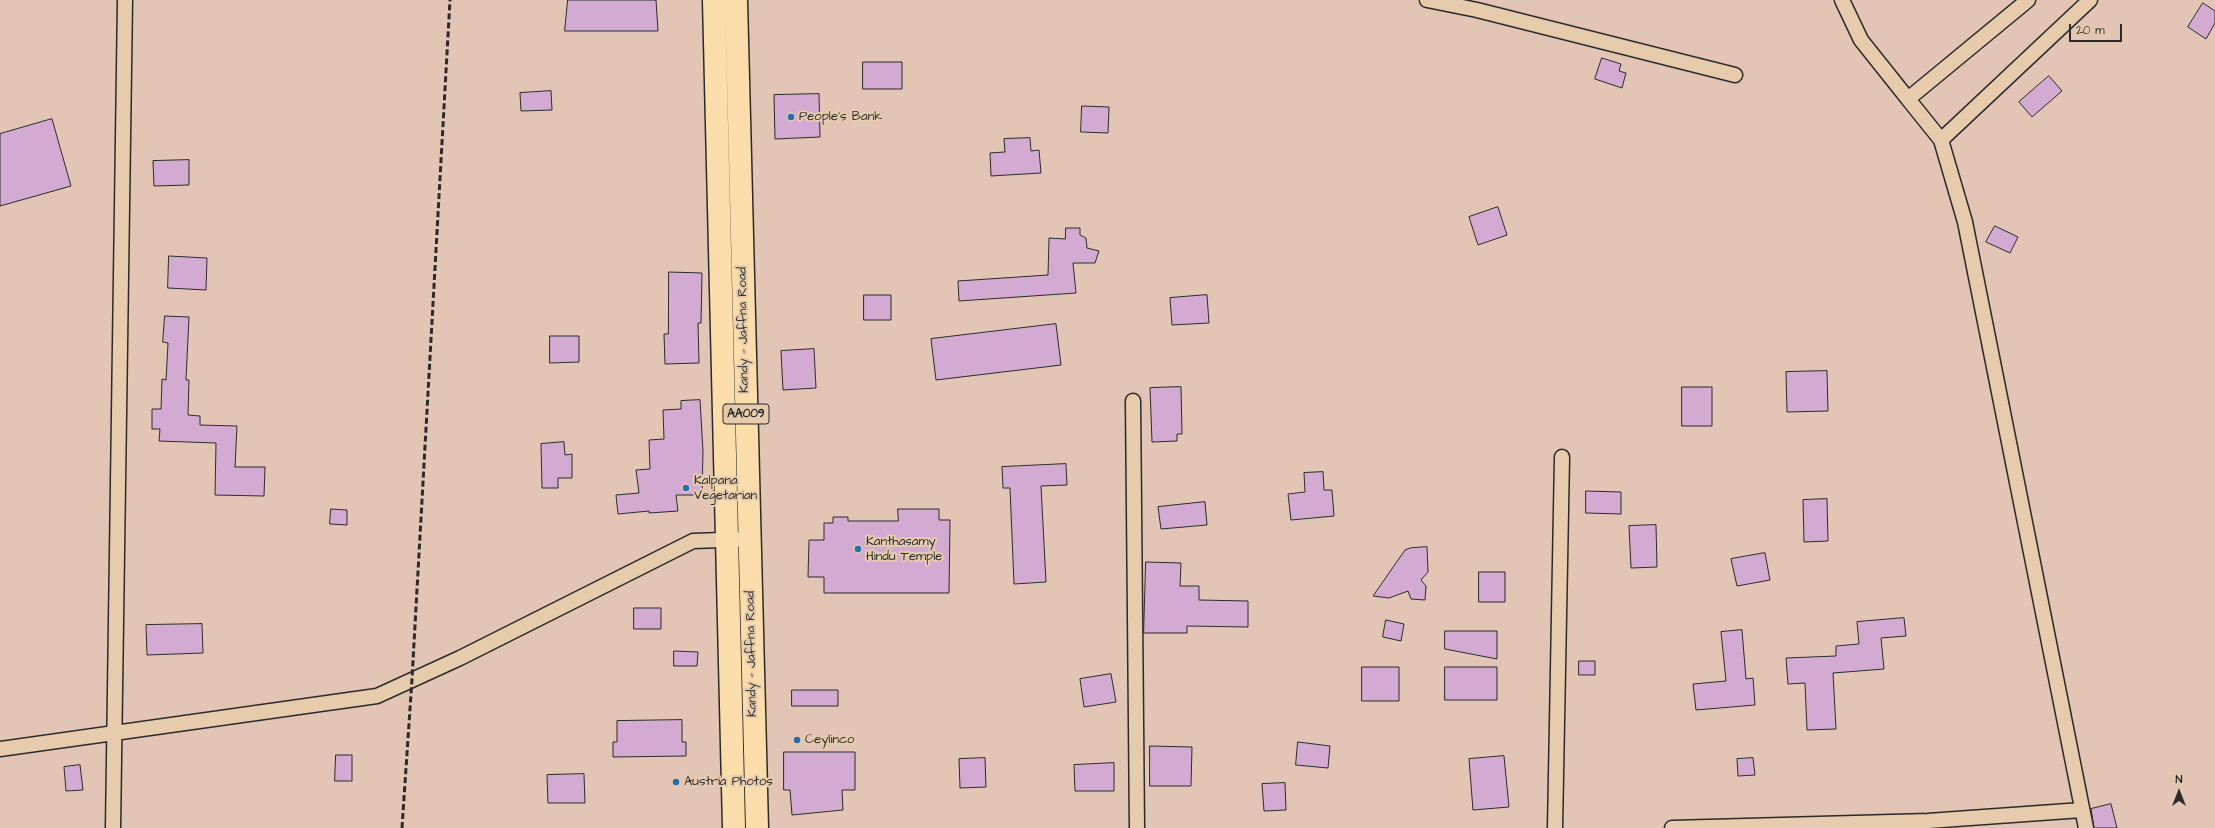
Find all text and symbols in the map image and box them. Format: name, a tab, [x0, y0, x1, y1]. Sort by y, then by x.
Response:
scale bar	[2071, 16, 2124, 42]
text: 20 m	[2076, 22, 2105, 39]
place label: People's Bank	[799, 109, 882, 125]
marker: People's Bank	[786, 112, 796, 122]
street label: Kandy - Jaffna Road	[735, 267, 753, 393]
road number: AA009	[723, 404, 769, 424]
place label: Kalpana Vegetarian	[694, 473, 757, 504]
marker: Kalpana Vegetarian	[681, 483, 691, 493]
place label: Kanthasamy Hindu Temple	[866, 534, 942, 565]
marker: Kanthasamy Hindu Temple	[853, 544, 863, 554]
street label: Kandy - Jaffna Road	[743, 591, 761, 717]
place label: Ceylinco	[805, 732, 854, 748]
marker: Ceylinco	[792, 735, 802, 745]
north arrow	[2159, 772, 2199, 812]
text: N	[2176, 772, 2182, 787]
place label: Austria Photos	[684, 774, 773, 790]
marker: Austria Photos	[671, 777, 681, 787]

